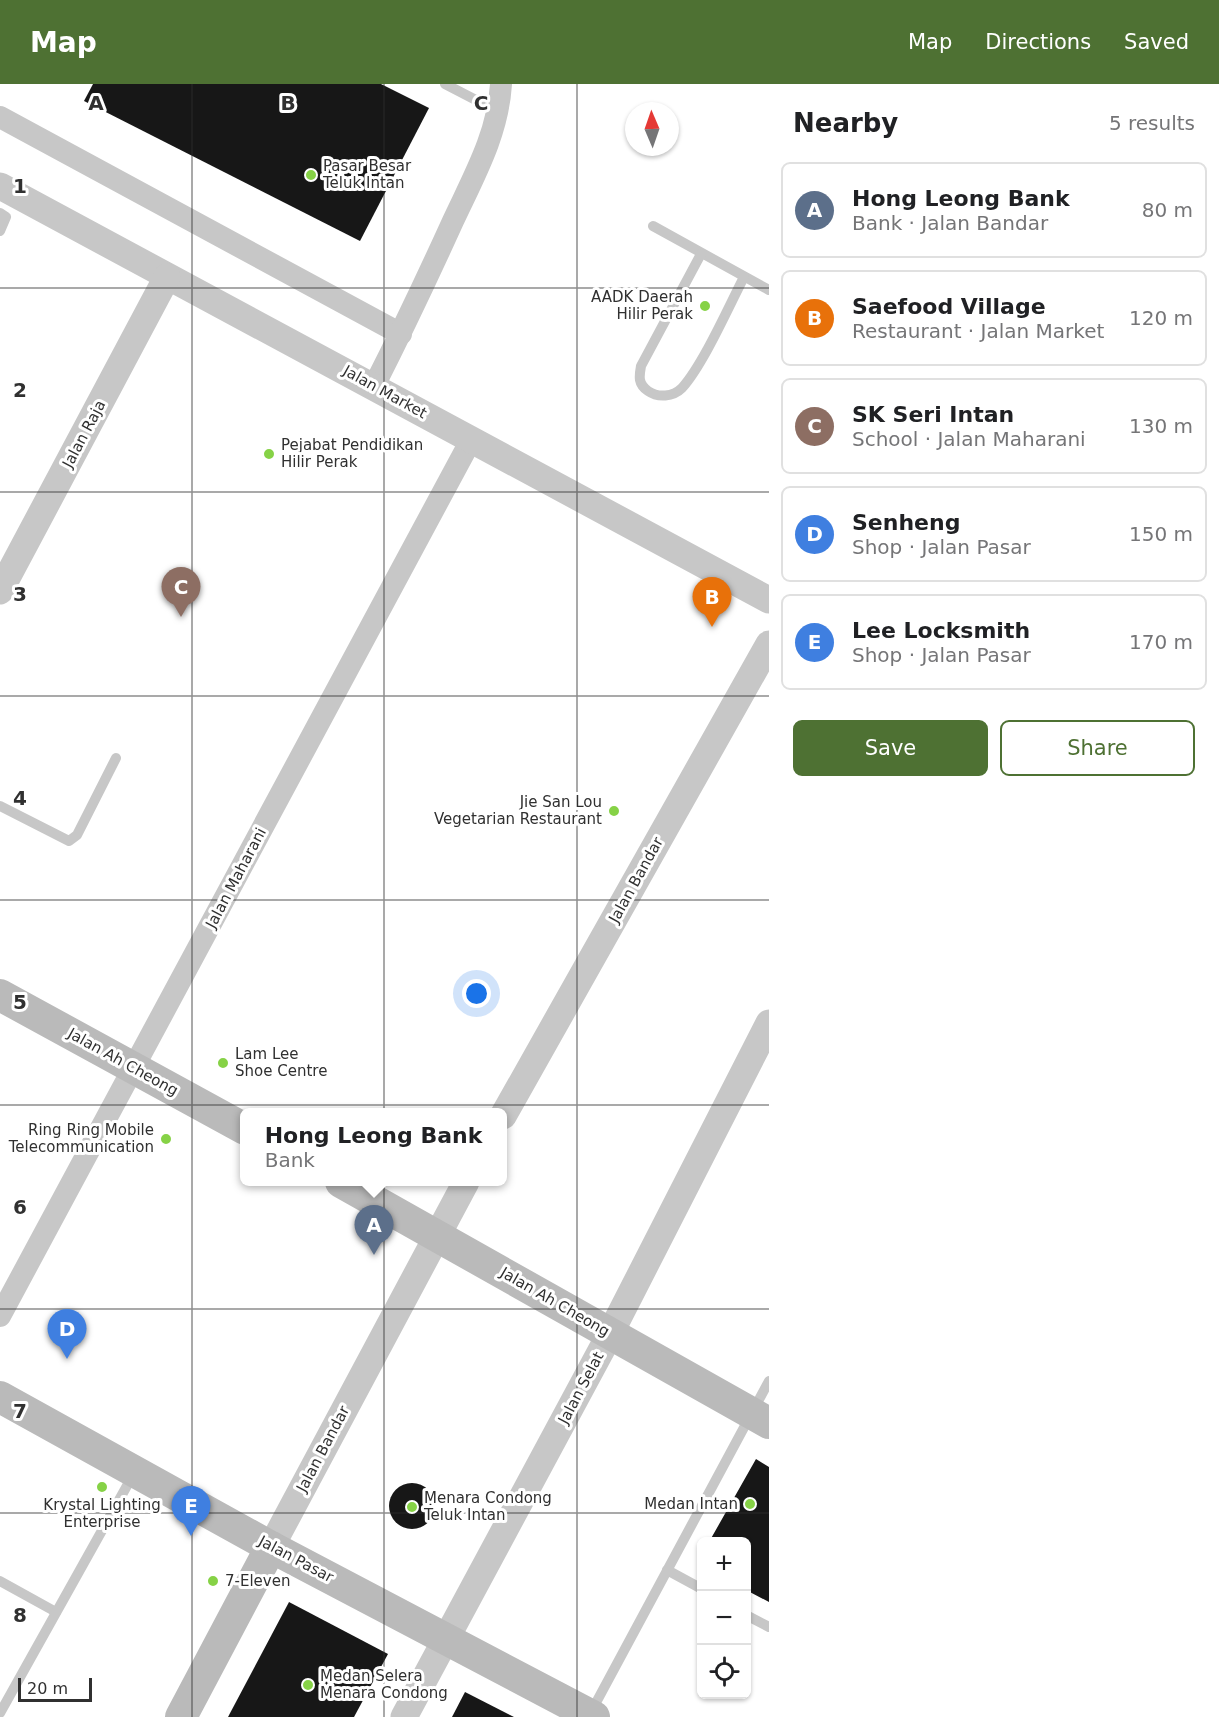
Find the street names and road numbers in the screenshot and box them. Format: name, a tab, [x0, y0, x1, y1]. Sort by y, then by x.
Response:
street label: Jalan Market	[339, 361, 430, 422]
street label: Jalan Raja	[58, 397, 109, 472]
street label: Jalan Maharani	[201, 825, 270, 932]
street label: Jalan Bandar	[605, 833, 667, 927]
street label: Jalan Ah Cheong	[64, 1024, 181, 1100]
street label: Jalan Ah Cheong	[496, 1263, 613, 1341]
street label: Jalan Selat	[554, 1349, 608, 1428]
street label: Jalan Bandar	[292, 1402, 354, 1496]
street label: Jalan Pasar	[255, 1531, 337, 1587]

